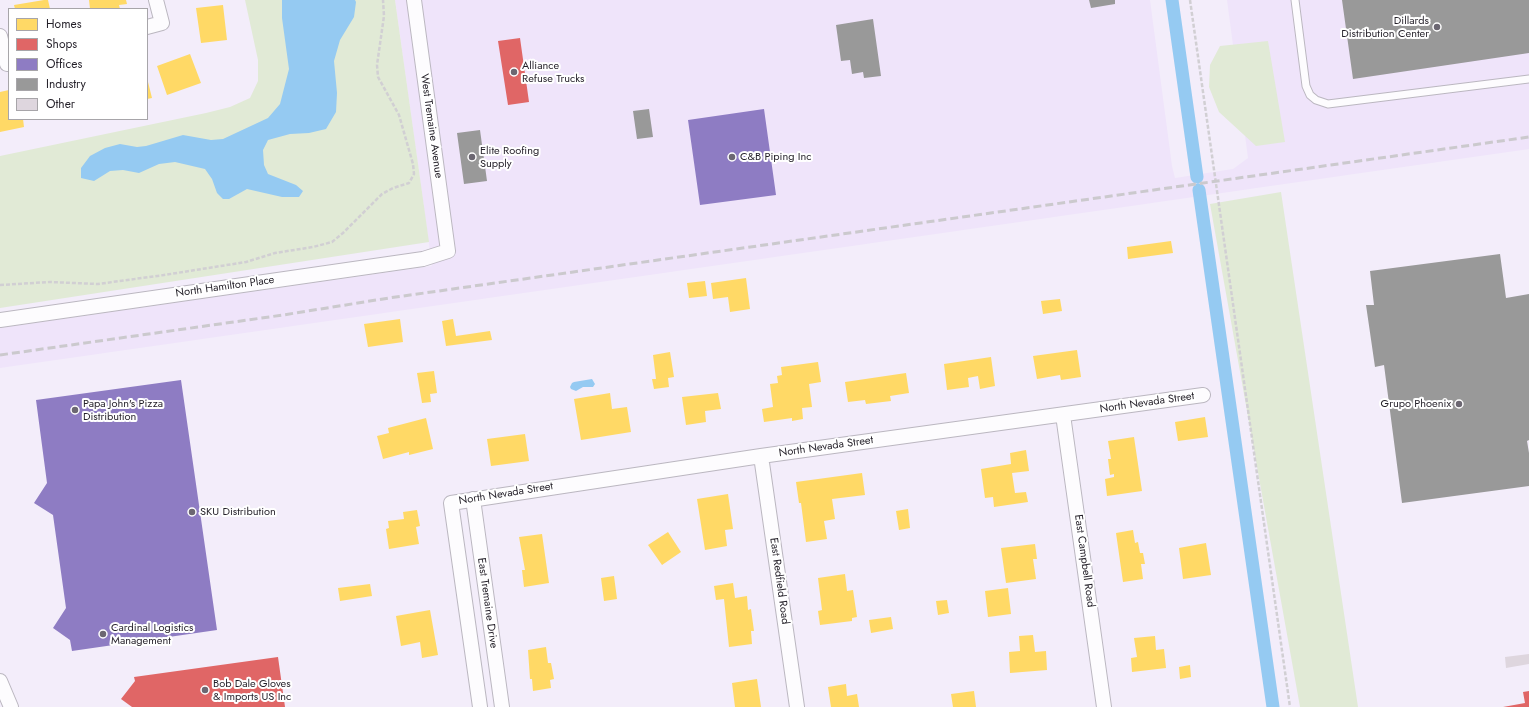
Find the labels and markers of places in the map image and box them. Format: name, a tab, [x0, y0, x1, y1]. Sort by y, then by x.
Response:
place label: Dillards Distribution Center	[1341, 14, 1429, 40]
marker: Dillards Distribution Center	[1432, 22, 1442, 32]
place label: Alliance Refuse Trucks	[522, 59, 584, 85]
marker: Alliance Refuse Trucks	[509, 67, 519, 77]
place label: Elite Roofing Supply	[480, 144, 539, 170]
place label: C&B Piping Inc	[740, 150, 811, 164]
marker: Elite Roofing Supply	[467, 152, 477, 162]
marker: C&B Piping Inc	[727, 152, 737, 162]
place label: Papa John's Pizza Distribution	[83, 397, 163, 423]
place label: Grupo Phoenix	[1381, 397, 1451, 411]
marker: Grupo Phoenix	[1454, 399, 1464, 409]
marker: Papa John's Pizza Distribution	[70, 405, 80, 415]
place label: SKU Distribution	[200, 505, 276, 519]
marker: SKU Distribution	[187, 507, 197, 517]
place label: Cardinal Logistics Management	[111, 621, 193, 647]
marker: Cardinal Logistics Management	[98, 629, 108, 639]
place label: Bob Dale Gloves & Imports US Inc	[213, 677, 291, 703]
marker: Bob Dale Gloves & Imports US Inc	[200, 685, 210, 695]

